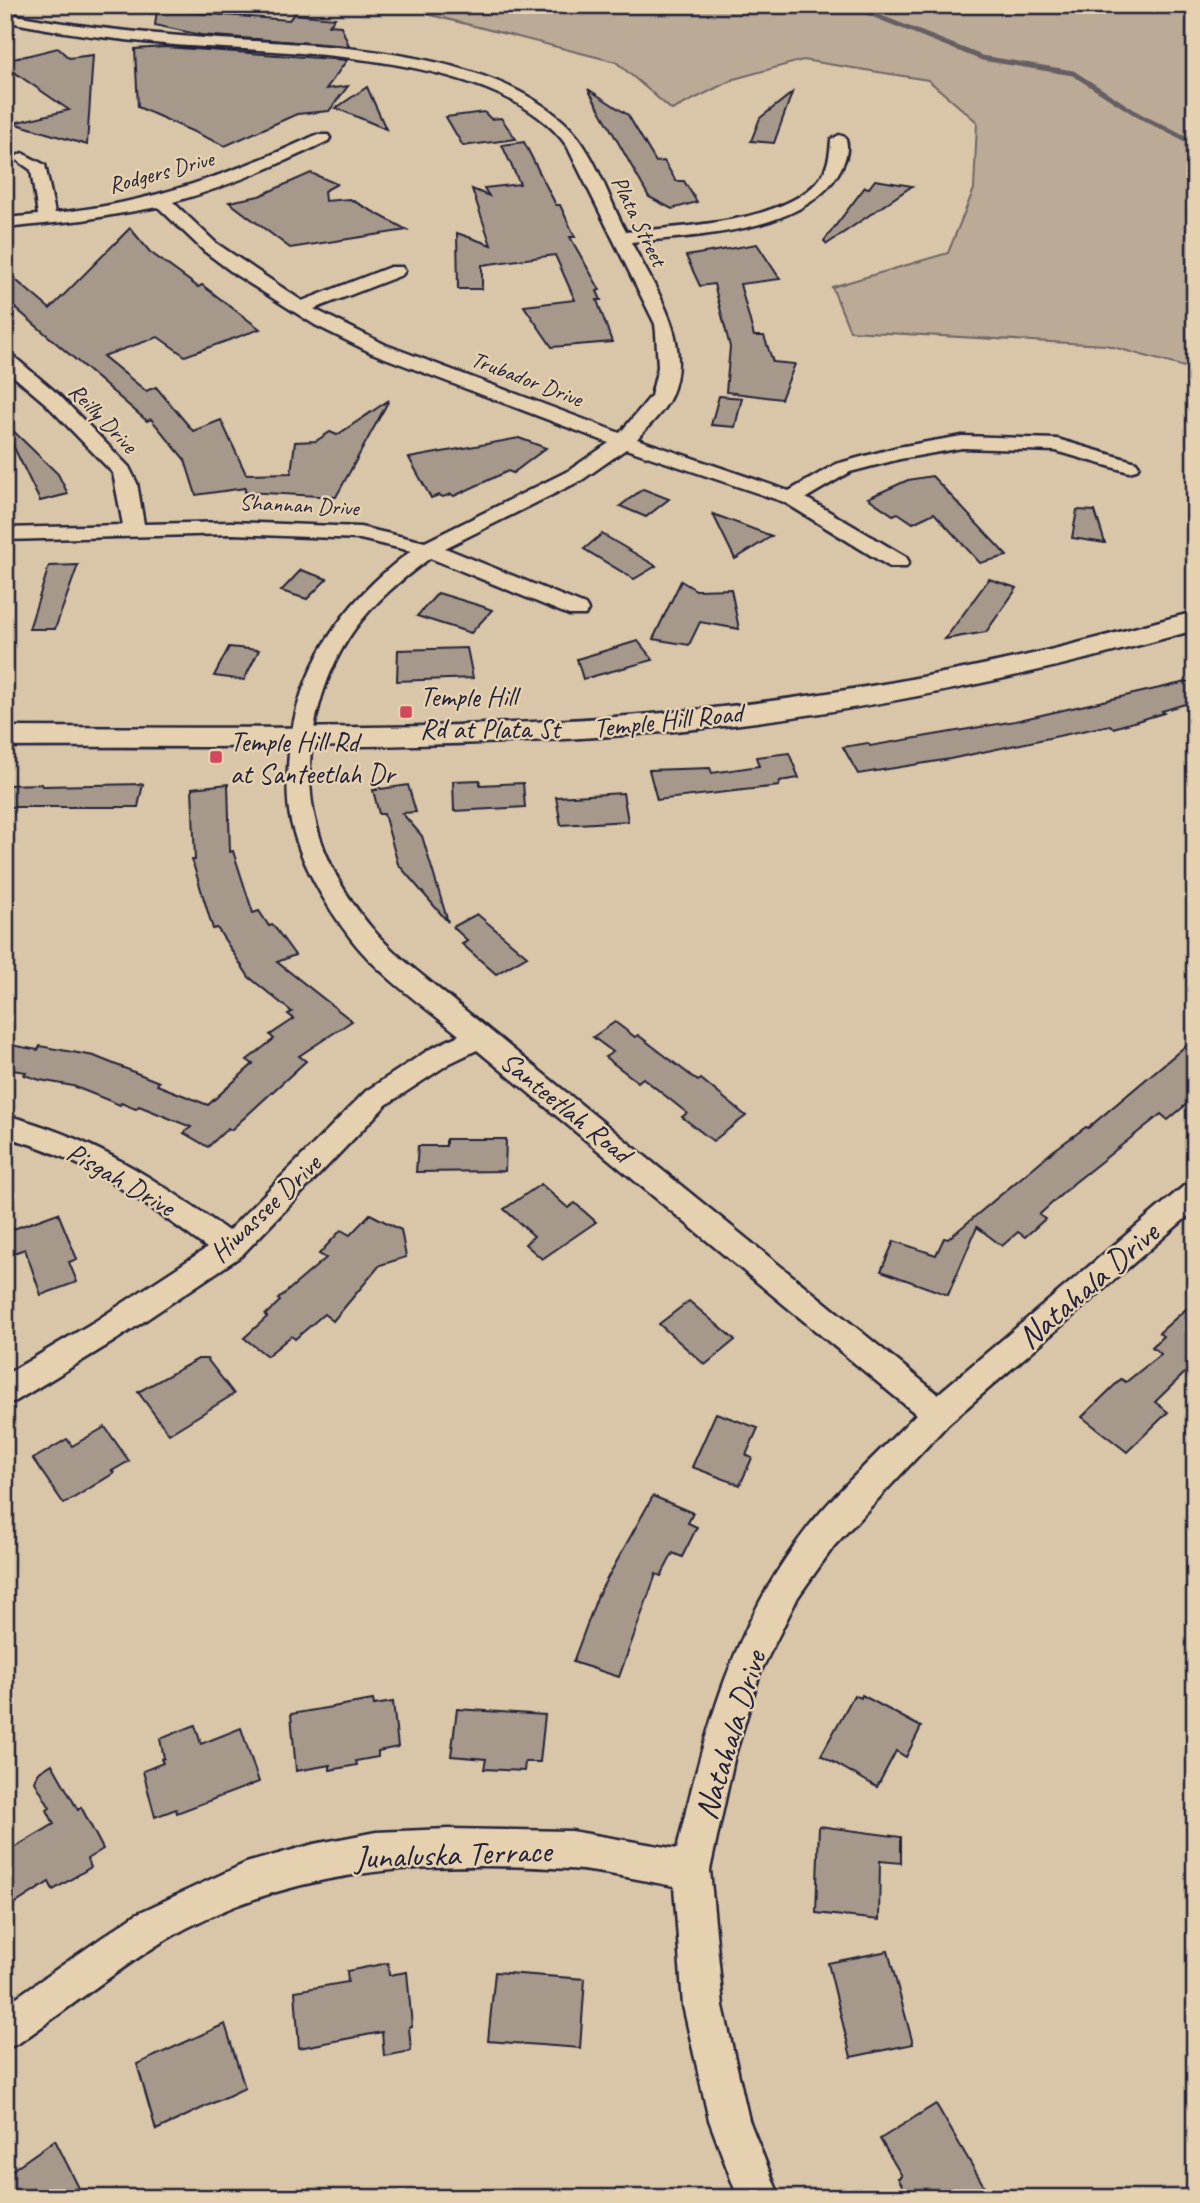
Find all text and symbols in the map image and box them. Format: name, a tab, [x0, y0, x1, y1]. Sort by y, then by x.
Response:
street label: Rodgers Drive	[105, 144, 218, 200]
street label: Plata Street	[605, 171, 674, 273]
street label: Trubador Drive	[467, 345, 588, 414]
street label: Reilly Drive	[63, 377, 144, 460]
street label: Shannan Drive	[239, 487, 361, 523]
place label: Temple Hill Rd at Plata St	[420, 679, 563, 746]
street label: Temple Hill Road	[592, 694, 748, 745]
marker: Temple Hill Rd at Plata St	[398, 704, 414, 720]
place label: Temple Hill Rd at Santeetlah Dr	[230, 724, 397, 791]
marker: Temple Hill Rd at Santeetlah Dr	[208, 749, 224, 765]
street label: Santeetlah Road	[493, 1044, 642, 1173]
street label: Pisgah Drive	[61, 1134, 183, 1225]
street label: Hiwassee Drive	[202, 1145, 329, 1270]
street label: Natahala Drive	[1009, 1211, 1169, 1358]
street label: Natahala Drive	[684, 1644, 776, 1824]
street label: Junaluska Terrace	[352, 1829, 554, 1878]

